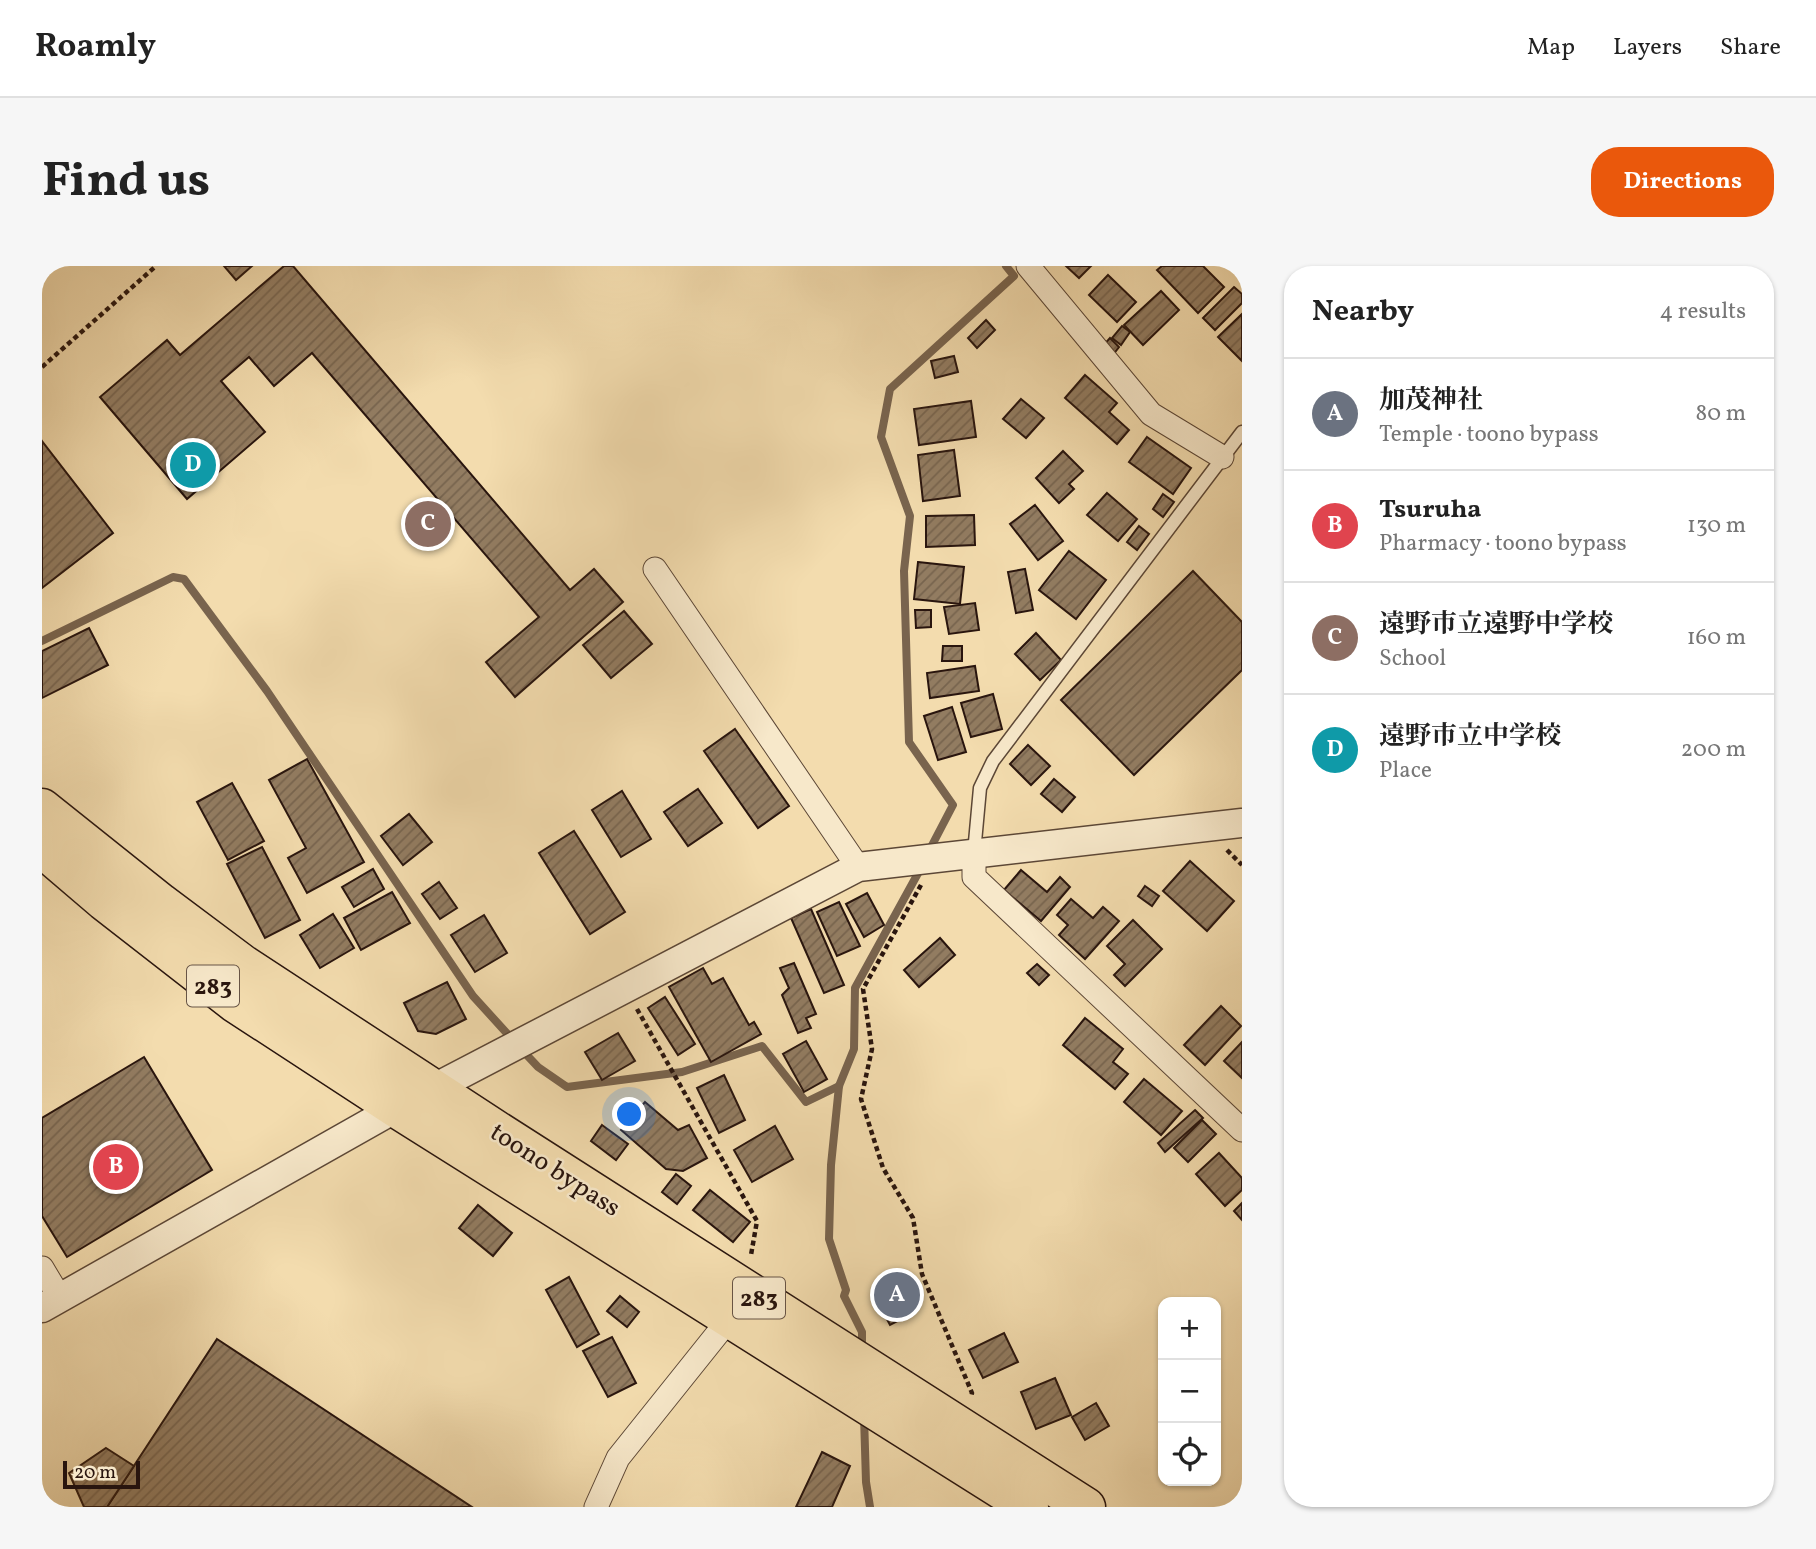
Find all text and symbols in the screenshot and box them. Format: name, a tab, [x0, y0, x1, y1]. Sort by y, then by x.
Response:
text: Roamly	[35, 25, 156, 71]
text: Map	[1527, 31, 1575, 65]
text: Layers	[1613, 31, 1682, 65]
text: Share	[1720, 31, 1781, 65]
button: Directions	[1591, 147, 1774, 217]
text: Find us	[42, 148, 210, 217]
text: Nearby	[1312, 291, 1414, 333]
text: 4 results	[1660, 296, 1746, 328]
text: 加茂神社	[1379, 383, 1483, 419]
text: A	[1327, 398, 1343, 430]
text: 80 m	[1696, 398, 1746, 430]
text: Temple · toono bypass	[1379, 419, 1599, 451]
pin: D	[170, 439, 216, 491]
text: Tsuruha	[1379, 492, 1482, 528]
pin: C	[405, 498, 451, 550]
text: B	[1327, 510, 1343, 542]
text: 130 m	[1687, 510, 1746, 542]
text: Pharmacy · toono bypass	[1379, 528, 1627, 560]
text: 遠野市立遠野中学校	[1379, 607, 1613, 643]
text: C	[1328, 622, 1342, 654]
text: 160 m	[1687, 622, 1746, 654]
text: School	[1379, 643, 1446, 675]
text: 遠野市立中学校	[1379, 719, 1561, 755]
text: D	[1327, 734, 1343, 766]
text: 200 m	[1681, 734, 1746, 766]
text: Place	[1379, 755, 1432, 787]
road number: 283	[187, 966, 239, 1006]
your location	[612, 1097, 646, 1131]
street label: toono bypass	[483, 1115, 627, 1226]
pin: B	[93, 1141, 139, 1193]
pin: A	[874, 1269, 920, 1321]
road number: 283	[733, 1278, 785, 1318]
map controls	[1158, 1297, 1221, 1486]
button: +	[1158, 1297, 1221, 1360]
button: −	[1158, 1360, 1221, 1423]
button: locate	[1158, 1423, 1221, 1486]
scale bar	[63, 1458, 140, 1490]
text: 20 m	[74, 1460, 116, 1486]

